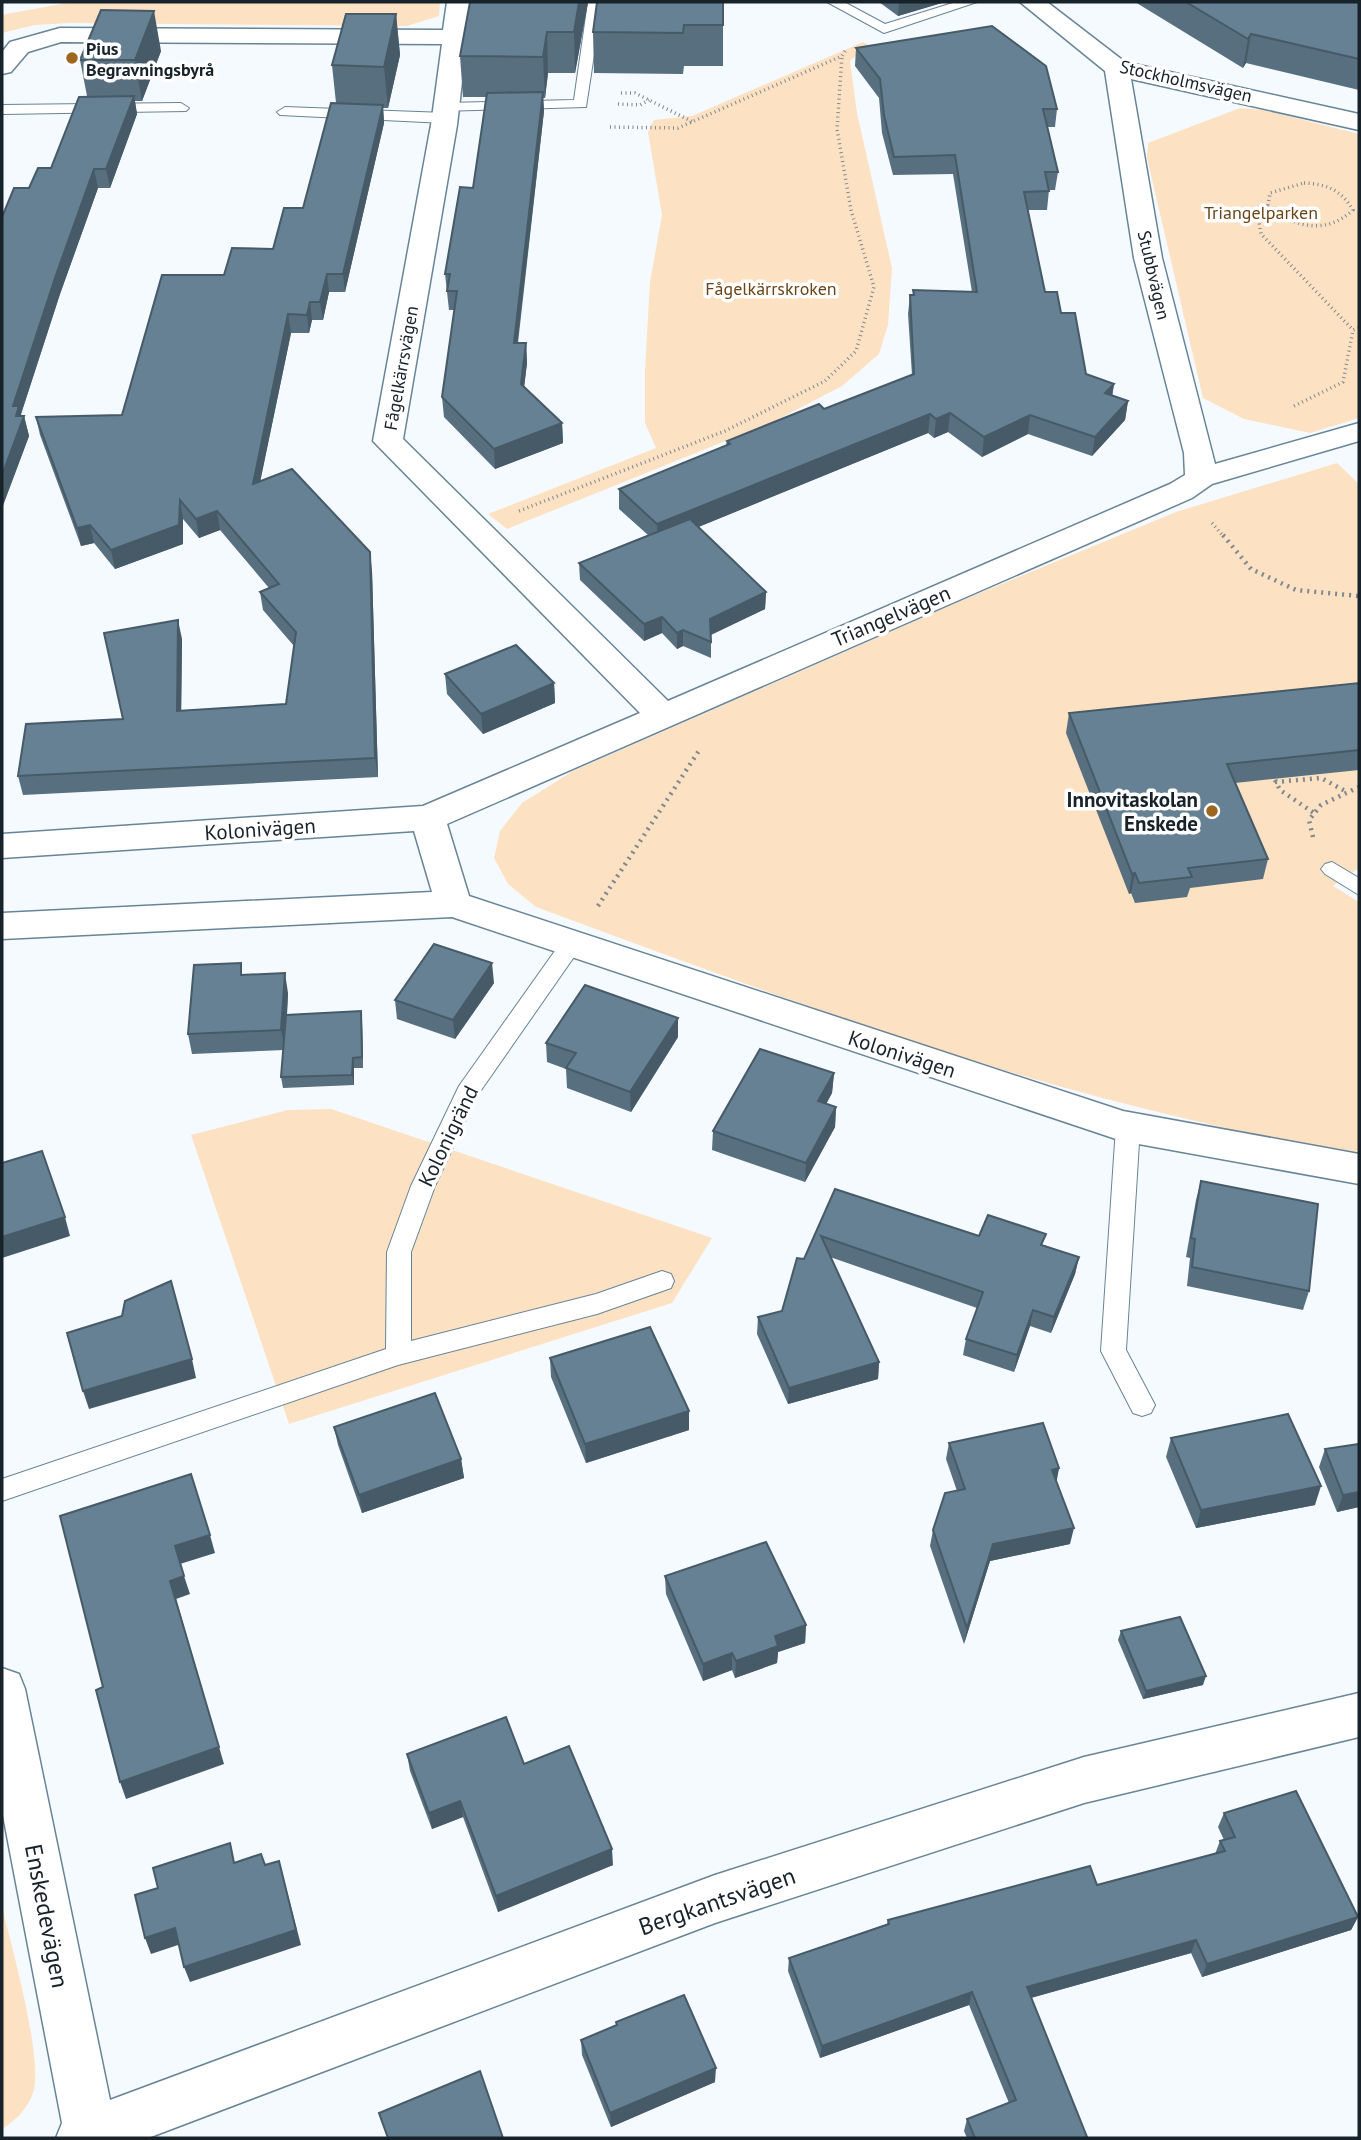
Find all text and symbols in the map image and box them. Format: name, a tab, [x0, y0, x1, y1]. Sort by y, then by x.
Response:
place label: Pius Begravningsbyrå	[86, 37, 214, 81]
marker: Pius Begravningsbyrå	[64, 50, 80, 66]
street label: Stockholmsvägen	[1118, 55, 1254, 107]
park label: Triangelparken	[1204, 201, 1318, 224]
street label: Stubbvägen	[1133, 228, 1175, 322]
park label: Fågelkärrskroken	[705, 277, 837, 300]
street label: Fågelkärrsvägen	[379, 304, 423, 432]
street label: Triangelvägen	[828, 579, 954, 653]
place label: Innovitaskolan Enskede	[1066, 786, 1198, 837]
marker: Innovitaskolan Enskede	[1204, 803, 1220, 819]
street label: Kolonivägen	[203, 812, 317, 846]
street label: Kolonivägen	[845, 1024, 959, 1084]
street label: Kolonigränd	[412, 1081, 484, 1191]
street label: Enskedevägen	[18, 1841, 76, 1991]
street label: Bergkantsvägen	[635, 1860, 799, 1942]

